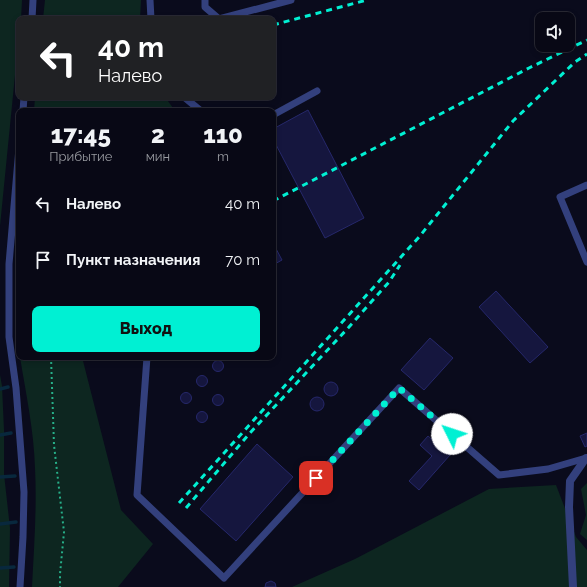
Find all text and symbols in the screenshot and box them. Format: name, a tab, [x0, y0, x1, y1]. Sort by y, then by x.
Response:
map controls	[535, 12, 575, 52]
button: sound	[535, 12, 575, 52]
text: 40 m	[98, 31, 164, 64]
icon: left	[32, 32, 84, 84]
text: Налево	[98, 65, 162, 86]
text: 17:45	[51, 120, 111, 149]
text: 2	[151, 120, 165, 149]
text: 110	[203, 120, 243, 149]
text: Прибытие	[49, 149, 112, 164]
text: мин	[146, 149, 170, 164]
text: m	[217, 149, 229, 164]
icon: left	[32, 193, 54, 215]
text: Налево	[66, 195, 121, 213]
text: 40 m	[225, 195, 260, 213]
icon: arrive	[32, 249, 54, 271]
text: Пункт назначения	[66, 251, 200, 269]
text: 70 m	[225, 251, 260, 269]
button: Выход	[32, 306, 260, 352]
position arrow	[431, 413, 473, 455]
pin	[299, 461, 333, 495]
icon: arrive	[305, 467, 327, 489]

